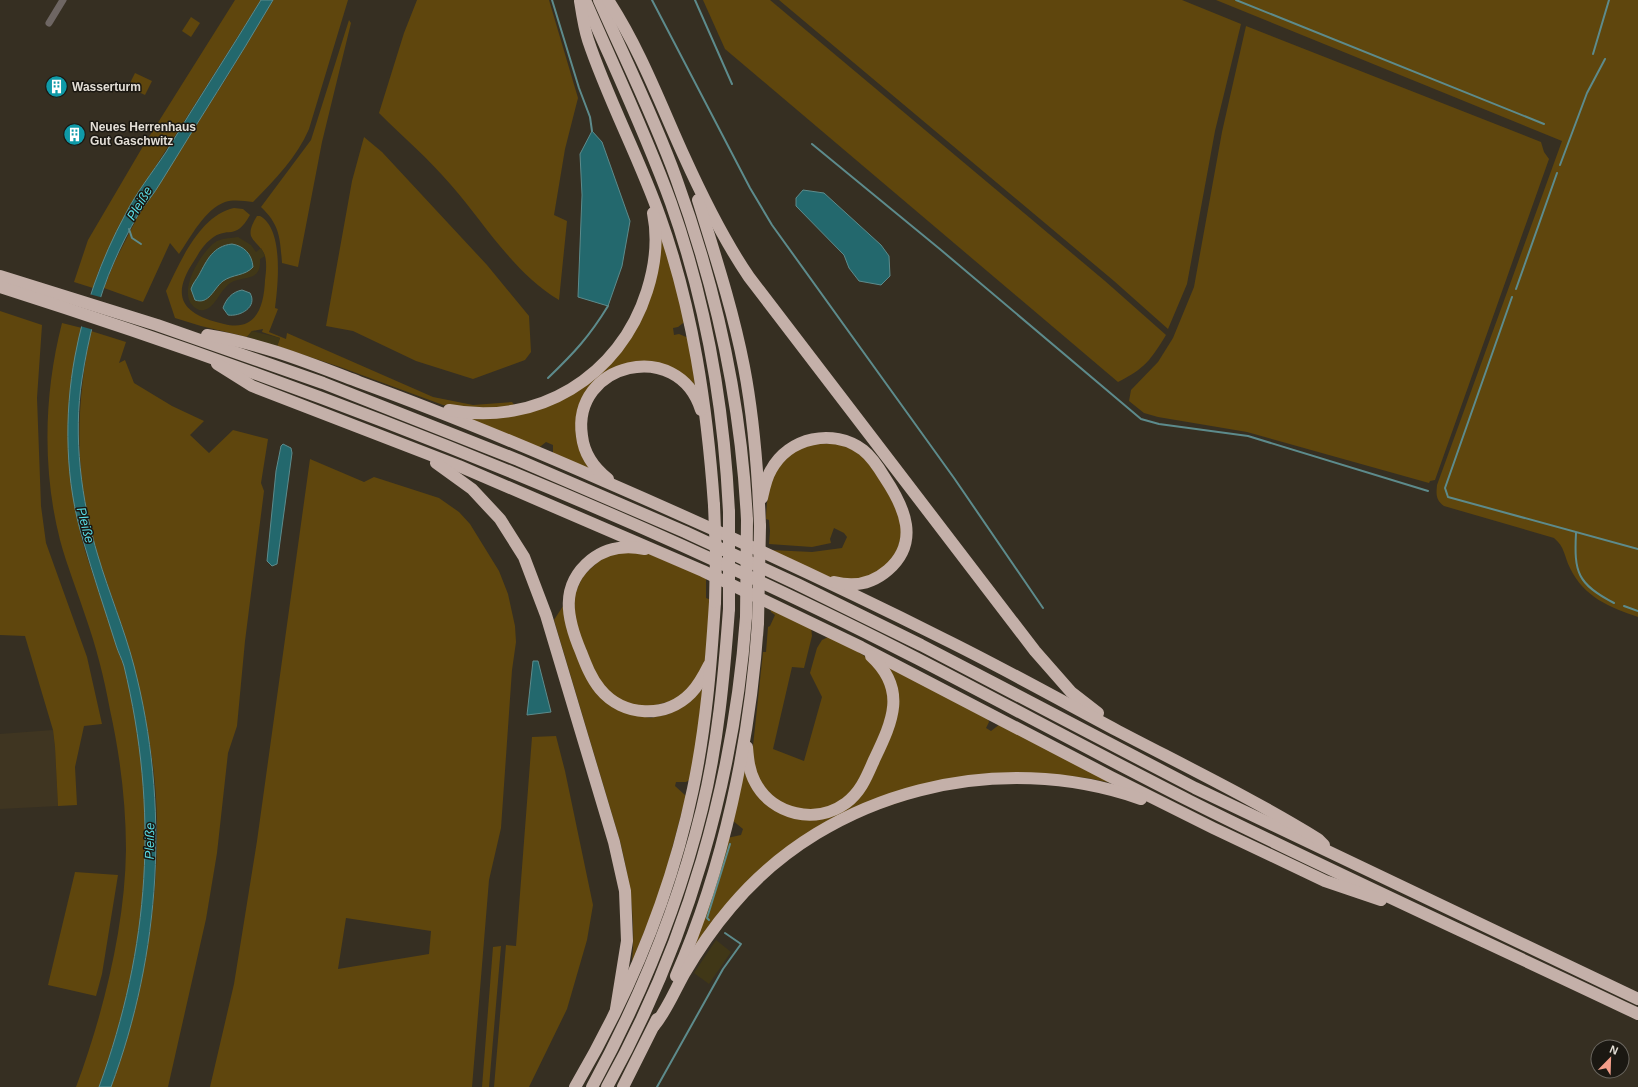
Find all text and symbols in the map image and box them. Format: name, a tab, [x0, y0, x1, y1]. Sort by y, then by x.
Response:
building icon: Wasserturm	[44, 74, 70, 100]
place label: Wasserturm	[72, 80, 141, 94]
place label: Neues Herrenhaus Gut Gaschwitz	[90, 120, 196, 148]
building icon: Neues Herrenhaus Gut Gaschwitz	[61, 121, 87, 147]
water label: Pleiße	[124, 184, 155, 223]
water label: Pleiße	[74, 505, 98, 545]
water label: Pleiße	[142, 822, 157, 860]
north arrow	[1590, 1039, 1630, 1079]
text: N	[1608, 1043, 1620, 1057]

